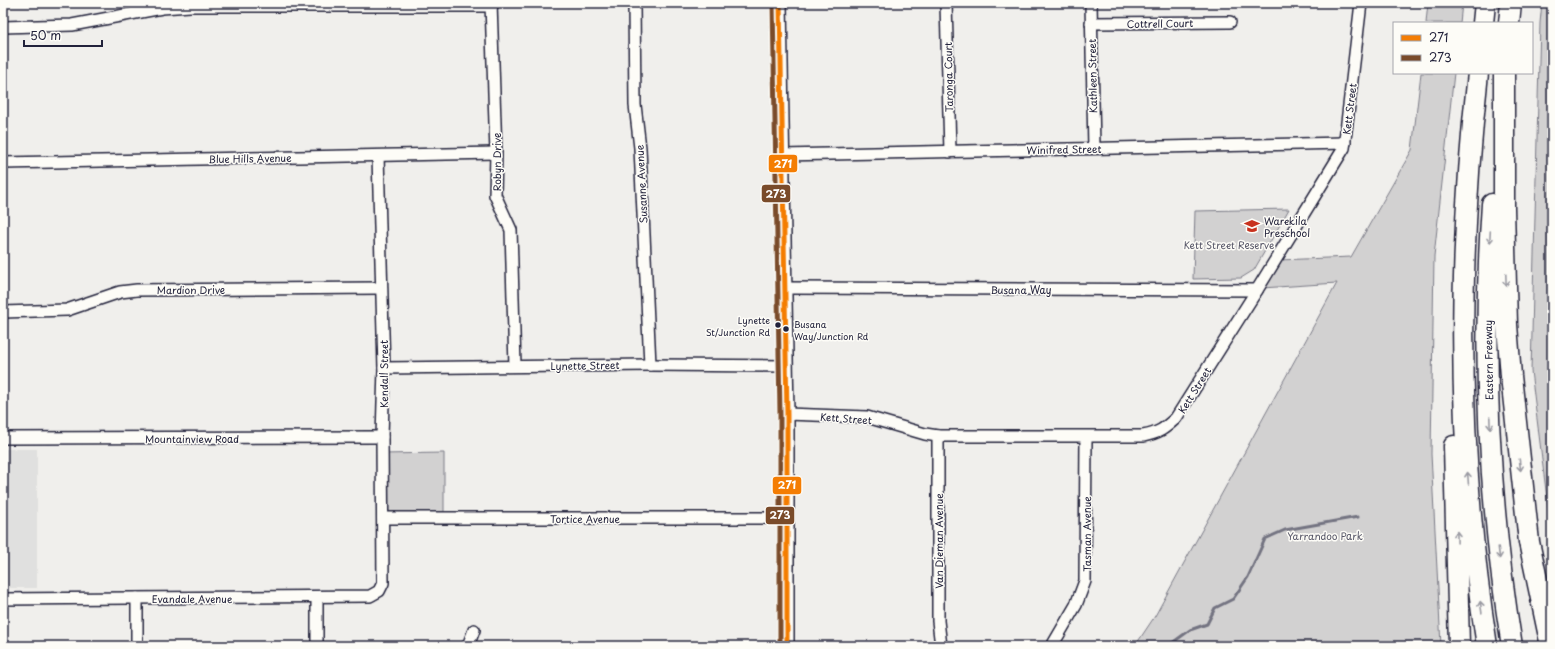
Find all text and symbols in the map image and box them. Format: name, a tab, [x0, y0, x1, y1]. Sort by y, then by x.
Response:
street label: Cottrell Court	[1127, 15, 1193, 31]
scale bar	[24, 22, 102, 48]
legend	[1393, 22, 1533, 74]
text: 50 m	[30, 26, 61, 44]
text: 271	[1429, 28, 1448, 46]
street label: Kathleen Street	[1084, 39, 1100, 113]
street label: Taronga Court	[940, 42, 956, 112]
text: 273	[1429, 48, 1452, 66]
street label: Kett Street	[1338, 82, 1360, 136]
street label: Robyn Drive	[489, 133, 504, 191]
street label: Winifred Street	[1026, 141, 1102, 157]
street label: Susanne Avenue	[631, 144, 651, 224]
street label: Blue Hills Avenue	[208, 150, 292, 166]
line badge: 271	[768, 154, 798, 173]
text: 271	[774, 155, 792, 172]
line badge: 273	[761, 184, 791, 203]
text: 273	[766, 185, 787, 202]
place label: Warekila Preschool	[1264, 213, 1310, 240]
school or university icon: Warekila Preschool	[1243, 217, 1261, 235]
one-way arrow	[1487, 230, 1494, 243]
park label: Kett Street Reserve	[1184, 237, 1275, 252]
one-way arrow	[1502, 273, 1509, 286]
street label: Mardion Drive	[157, 282, 225, 297]
street label: Busana Way	[991, 282, 1052, 297]
place label: Lynette St/Junction Rd	[706, 313, 770, 339]
place label: Busana Way/Junction Rd	[794, 317, 869, 343]
marker: Lynette St/Junction Rd	[773, 320, 783, 330]
street label: Eastern Freeway	[1480, 320, 1497, 400]
marker: Busana Way/Junction Rd	[781, 324, 791, 334]
street label: Kendall Street	[376, 340, 391, 408]
street label: Lynette Street	[550, 357, 620, 374]
street label: Kett Street	[1174, 364, 1214, 416]
street label: Kett Street	[820, 409, 872, 427]
one-way arrow	[1486, 416, 1493, 429]
street label: Mountainview Road	[145, 431, 239, 446]
one-way arrow	[1517, 458, 1524, 471]
one-way arrow	[1465, 472, 1472, 485]
line badge: 271	[772, 476, 802, 495]
text: 271	[778, 476, 796, 493]
street label: Van Dieman Avenue	[931, 493, 946, 589]
street label: Tasman Avenue	[1079, 496, 1094, 572]
line badge: 273	[765, 506, 795, 525]
text: 273	[770, 506, 791, 523]
street label: Tortice Avenue	[550, 511, 621, 526]
park label: Yarrandoo Park	[1287, 528, 1363, 543]
one-way arrow	[1453, 531, 1460, 544]
one-way arrow	[1496, 546, 1503, 559]
street label: Evandale Avenue	[152, 591, 233, 606]
one-way arrow	[1477, 601, 1485, 614]

